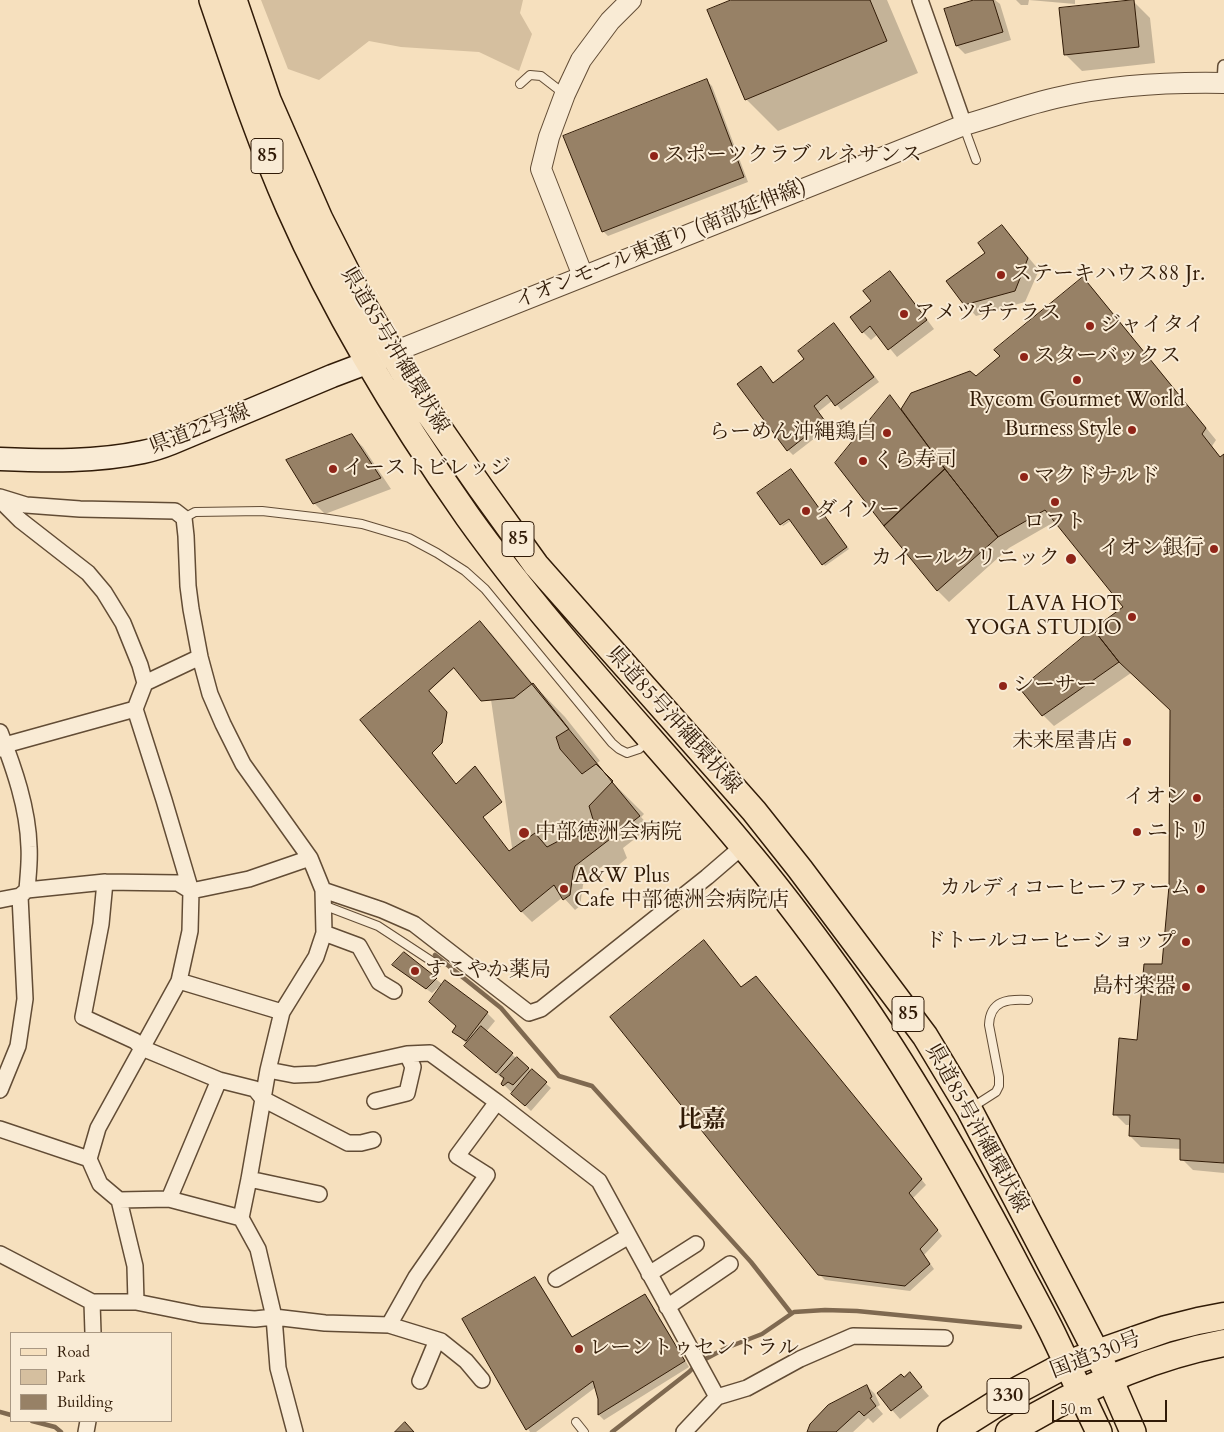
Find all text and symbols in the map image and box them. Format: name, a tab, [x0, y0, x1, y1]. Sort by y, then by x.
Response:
road number: 85	[251, 138, 283, 174]
place label: スポーツクラブ ルネサンス	[664, 143, 922, 169]
marker: スポーツクラブ ルネサンス	[648, 150, 660, 162]
street label: イオンモール東通り (南部延伸線)	[512, 175, 810, 315]
place label: ステーキハウス88 Jr.	[1011, 262, 1205, 288]
street label: 県道85号沖縄環状線	[334, 263, 454, 439]
marker: ステーキハウス88 Jr.	[995, 269, 1007, 281]
place label: アメツチテラス	[914, 301, 1061, 327]
marker: アメツチテラス	[898, 308, 910, 320]
place label: ジャイタイ	[1100, 313, 1205, 339]
marker: ジャイタイ	[1084, 320, 1096, 332]
place label: スターバックス	[1034, 344, 1181, 370]
marker: スターバックス	[1018, 351, 1030, 363]
marker: Rycom Gourmet World	[1071, 374, 1083, 386]
place label: Rycom Gourmet World	[969, 388, 1185, 414]
street label: 県道22号線	[146, 399, 254, 461]
place label: Burness Style	[1004, 417, 1122, 443]
place label: らーめん沖縄鶏白	[709, 420, 877, 446]
marker: Burness Style	[1126, 424, 1138, 436]
marker: らーめん沖縄鶏白	[881, 427, 893, 439]
place label: くら寿司	[873, 448, 957, 474]
marker: くら寿司	[857, 455, 869, 467]
place label: イーストビレッジ	[343, 456, 511, 482]
marker: イーストビレッジ	[327, 463, 339, 475]
place label: マクドナルド	[1034, 464, 1160, 490]
marker: マクドナルド	[1018, 471, 1030, 483]
marker: ロフト	[1049, 496, 1061, 508]
place label: ダイソー	[816, 498, 900, 524]
marker: ダイソー	[800, 505, 812, 517]
place label: ロフト	[1024, 510, 1086, 536]
road number: 85	[502, 522, 534, 556]
place label: イオン銀行	[1099, 536, 1204, 562]
marker: イオン銀行	[1208, 543, 1220, 555]
place label: カイールクリニック	[871, 546, 1060, 572]
marker: カイールクリニック	[1064, 552, 1078, 566]
place label: LAVA HOT YOGA STUDIO	[966, 592, 1122, 642]
marker: LAVA HOT YOGA STUDIO	[1126, 611, 1138, 623]
street label: 県道85号沖縄環状線	[600, 642, 746, 800]
place label: シーサー	[1013, 673, 1097, 699]
marker: シーサー	[997, 680, 1009, 692]
place label: 未来屋書店	[1012, 729, 1117, 755]
marker: 未来屋書店	[1121, 736, 1133, 748]
place label: イオン	[1124, 785, 1187, 811]
marker: イオン	[1191, 792, 1203, 804]
place label: ニトリ	[1147, 819, 1210, 845]
place label: 中部徳洲会病院	[535, 820, 682, 846]
marker: 中部徳洲会病院	[517, 826, 531, 840]
marker: ニトリ	[1131, 826, 1143, 838]
place label: A&W Plus Cafe 中部徳洲会病院店	[574, 864, 789, 914]
place label: カルディコーヒーファーム	[940, 876, 1191, 902]
marker: A&W Plus Cafe 中部徳洲会病院店	[558, 883, 570, 895]
marker: カルディコーヒーファーム	[1195, 883, 1207, 895]
place label: ドトールコーヒーショップ	[925, 929, 1176, 955]
marker: ドトールコーヒーショップ	[1180, 936, 1192, 948]
place label: すこやか薬局	[425, 958, 551, 984]
marker: すこやか薬局	[409, 965, 421, 977]
place label: 島村楽器	[1092, 974, 1176, 1000]
marker: 島村楽器	[1180, 981, 1192, 993]
road number: 85	[892, 996, 924, 1032]
street label: 県道85号沖縄環状線	[919, 1040, 1033, 1218]
district label: 比嘉	[678, 1107, 726, 1135]
street label: 国道330号	[1047, 1327, 1145, 1385]
legend	[10, 1332, 172, 1422]
place label: レーントゥセントラル	[589, 1336, 799, 1362]
text: Road	[57, 1342, 90, 1362]
marker: レーントゥセントラル	[573, 1343, 585, 1355]
text: Park	[57, 1367, 86, 1387]
road number: 330	[987, 1378, 1029, 1414]
scale bar	[1054, 1390, 1169, 1422]
text: Building	[57, 1392, 113, 1412]
text: 50 m	[1060, 1399, 1092, 1419]

